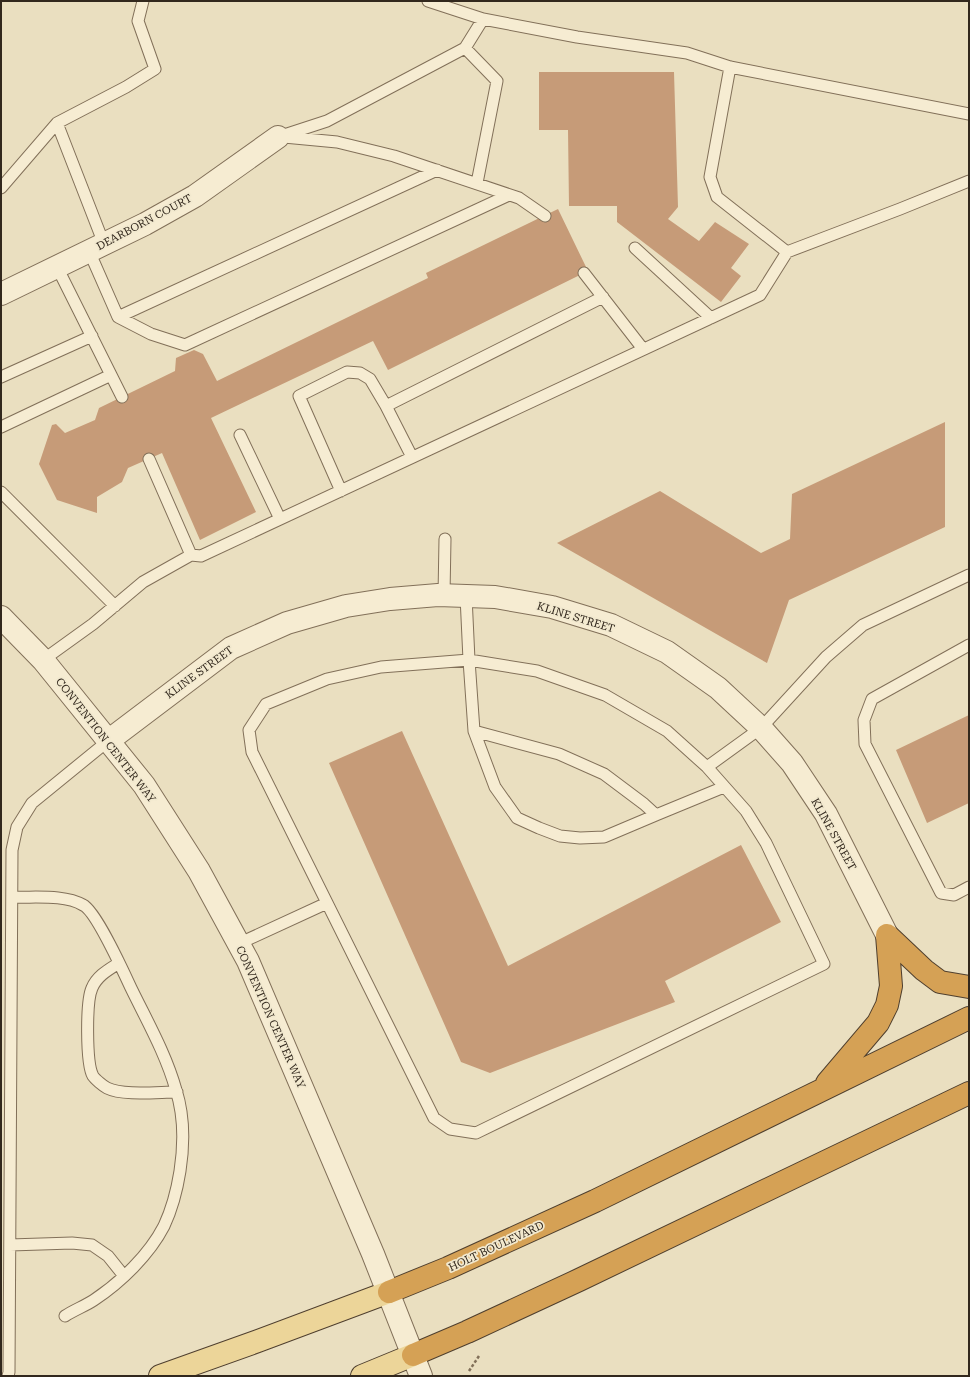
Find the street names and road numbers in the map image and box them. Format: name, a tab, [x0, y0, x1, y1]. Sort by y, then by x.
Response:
street label: DEARBORN COURT	[94, 192, 194, 253]
street label: KLINE STREET	[535, 599, 616, 635]
street label: KLINE STREET	[163, 643, 236, 701]
street label: CONVENTION CENTER WAY	[53, 675, 159, 806]
street label: KLINE STREET	[808, 796, 859, 873]
street label: CONVENTION CENTER WAY	[233, 944, 308, 1091]
street label: HOLT BOULEVARD	[446, 1219, 546, 1274]

